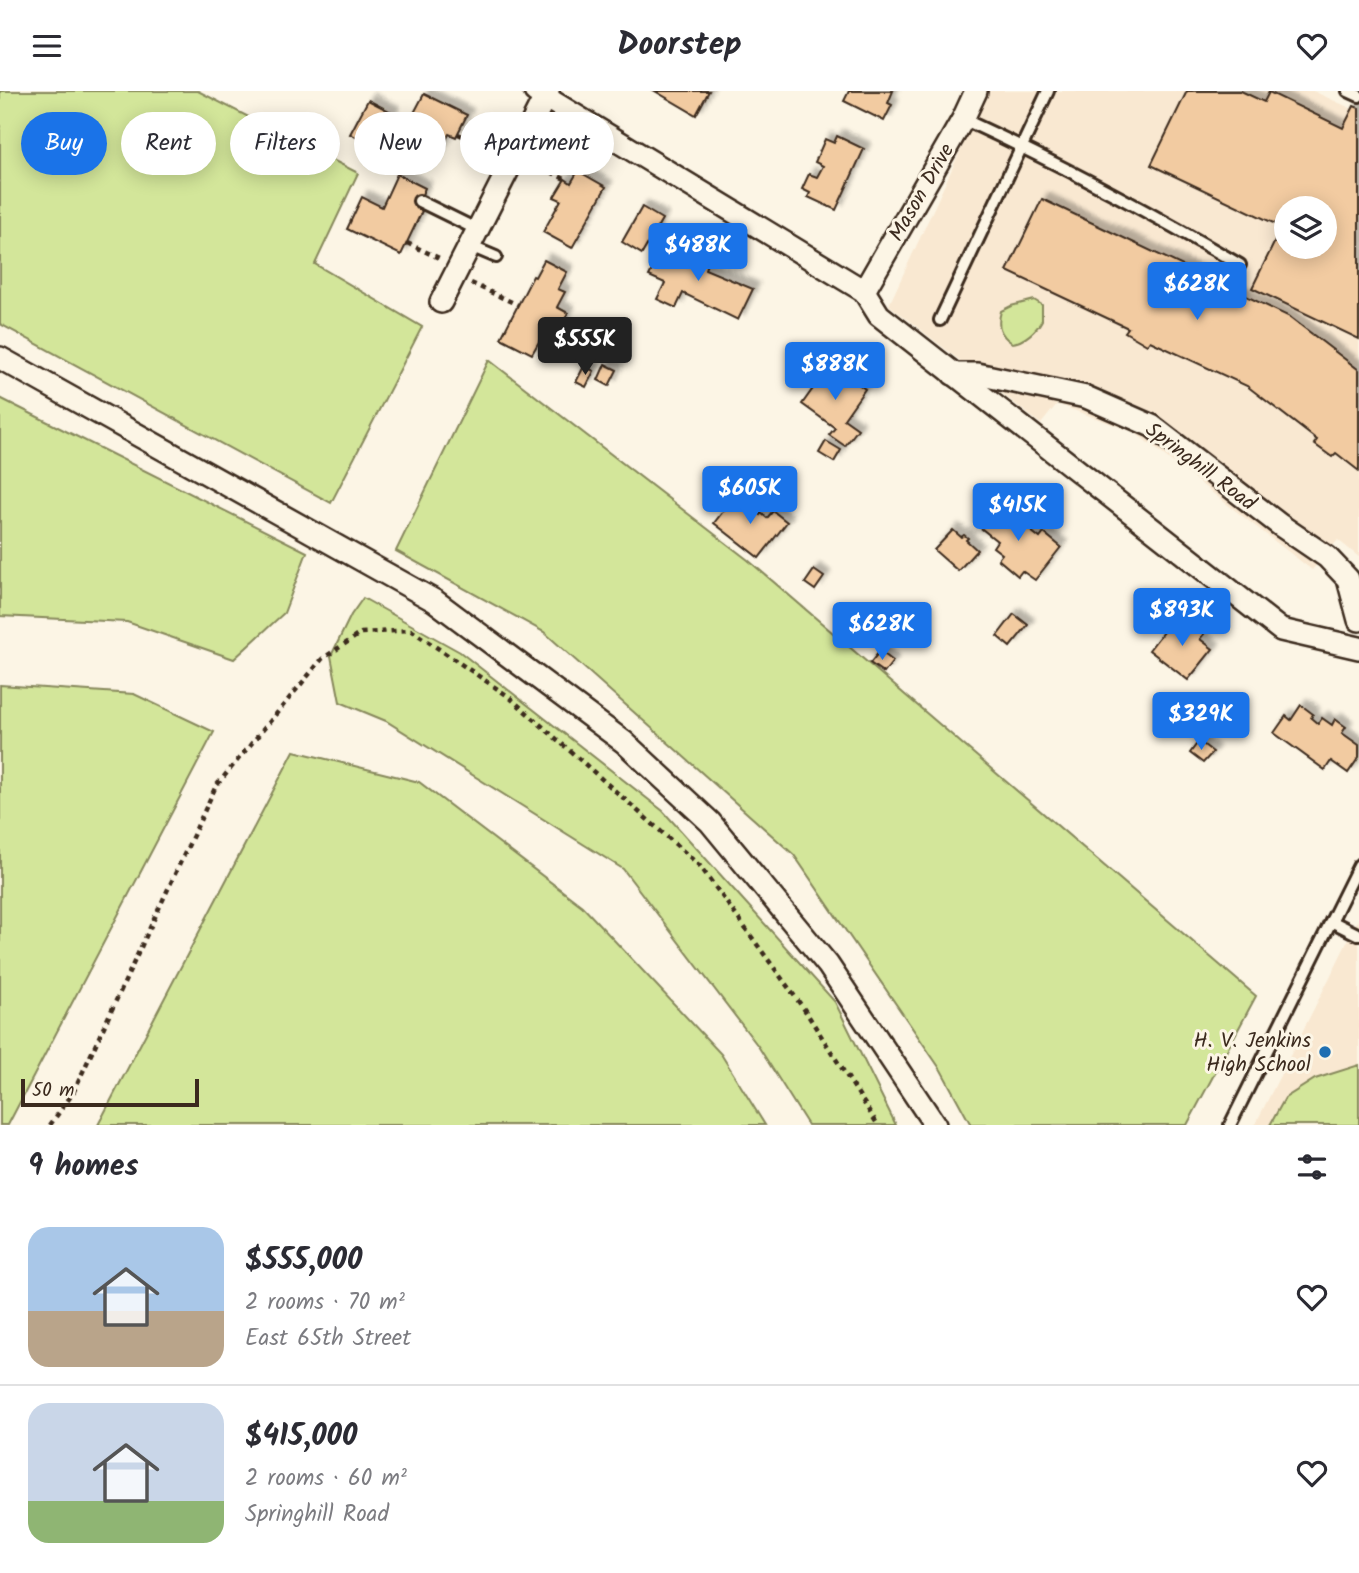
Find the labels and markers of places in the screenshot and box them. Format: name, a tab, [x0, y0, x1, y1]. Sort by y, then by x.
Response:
pin: $488K	[649, 223, 747, 283]
pin: $628K	[1148, 263, 1246, 322]
pin: $555K	[536, 317, 634, 377]
pin: $888K	[786, 343, 884, 402]
pin: $605K	[701, 467, 799, 526]
pin: $415K	[969, 483, 1067, 543]
pin: $893K	[1133, 589, 1231, 648]
pin: $628K	[833, 603, 931, 662]
pin: $329K	[1152, 693, 1250, 752]
place label: H. V. Jenkins High School	[1194, 1025, 1311, 1082]
marker: H. V. Jenkins High School	[1317, 1044, 1333, 1060]

